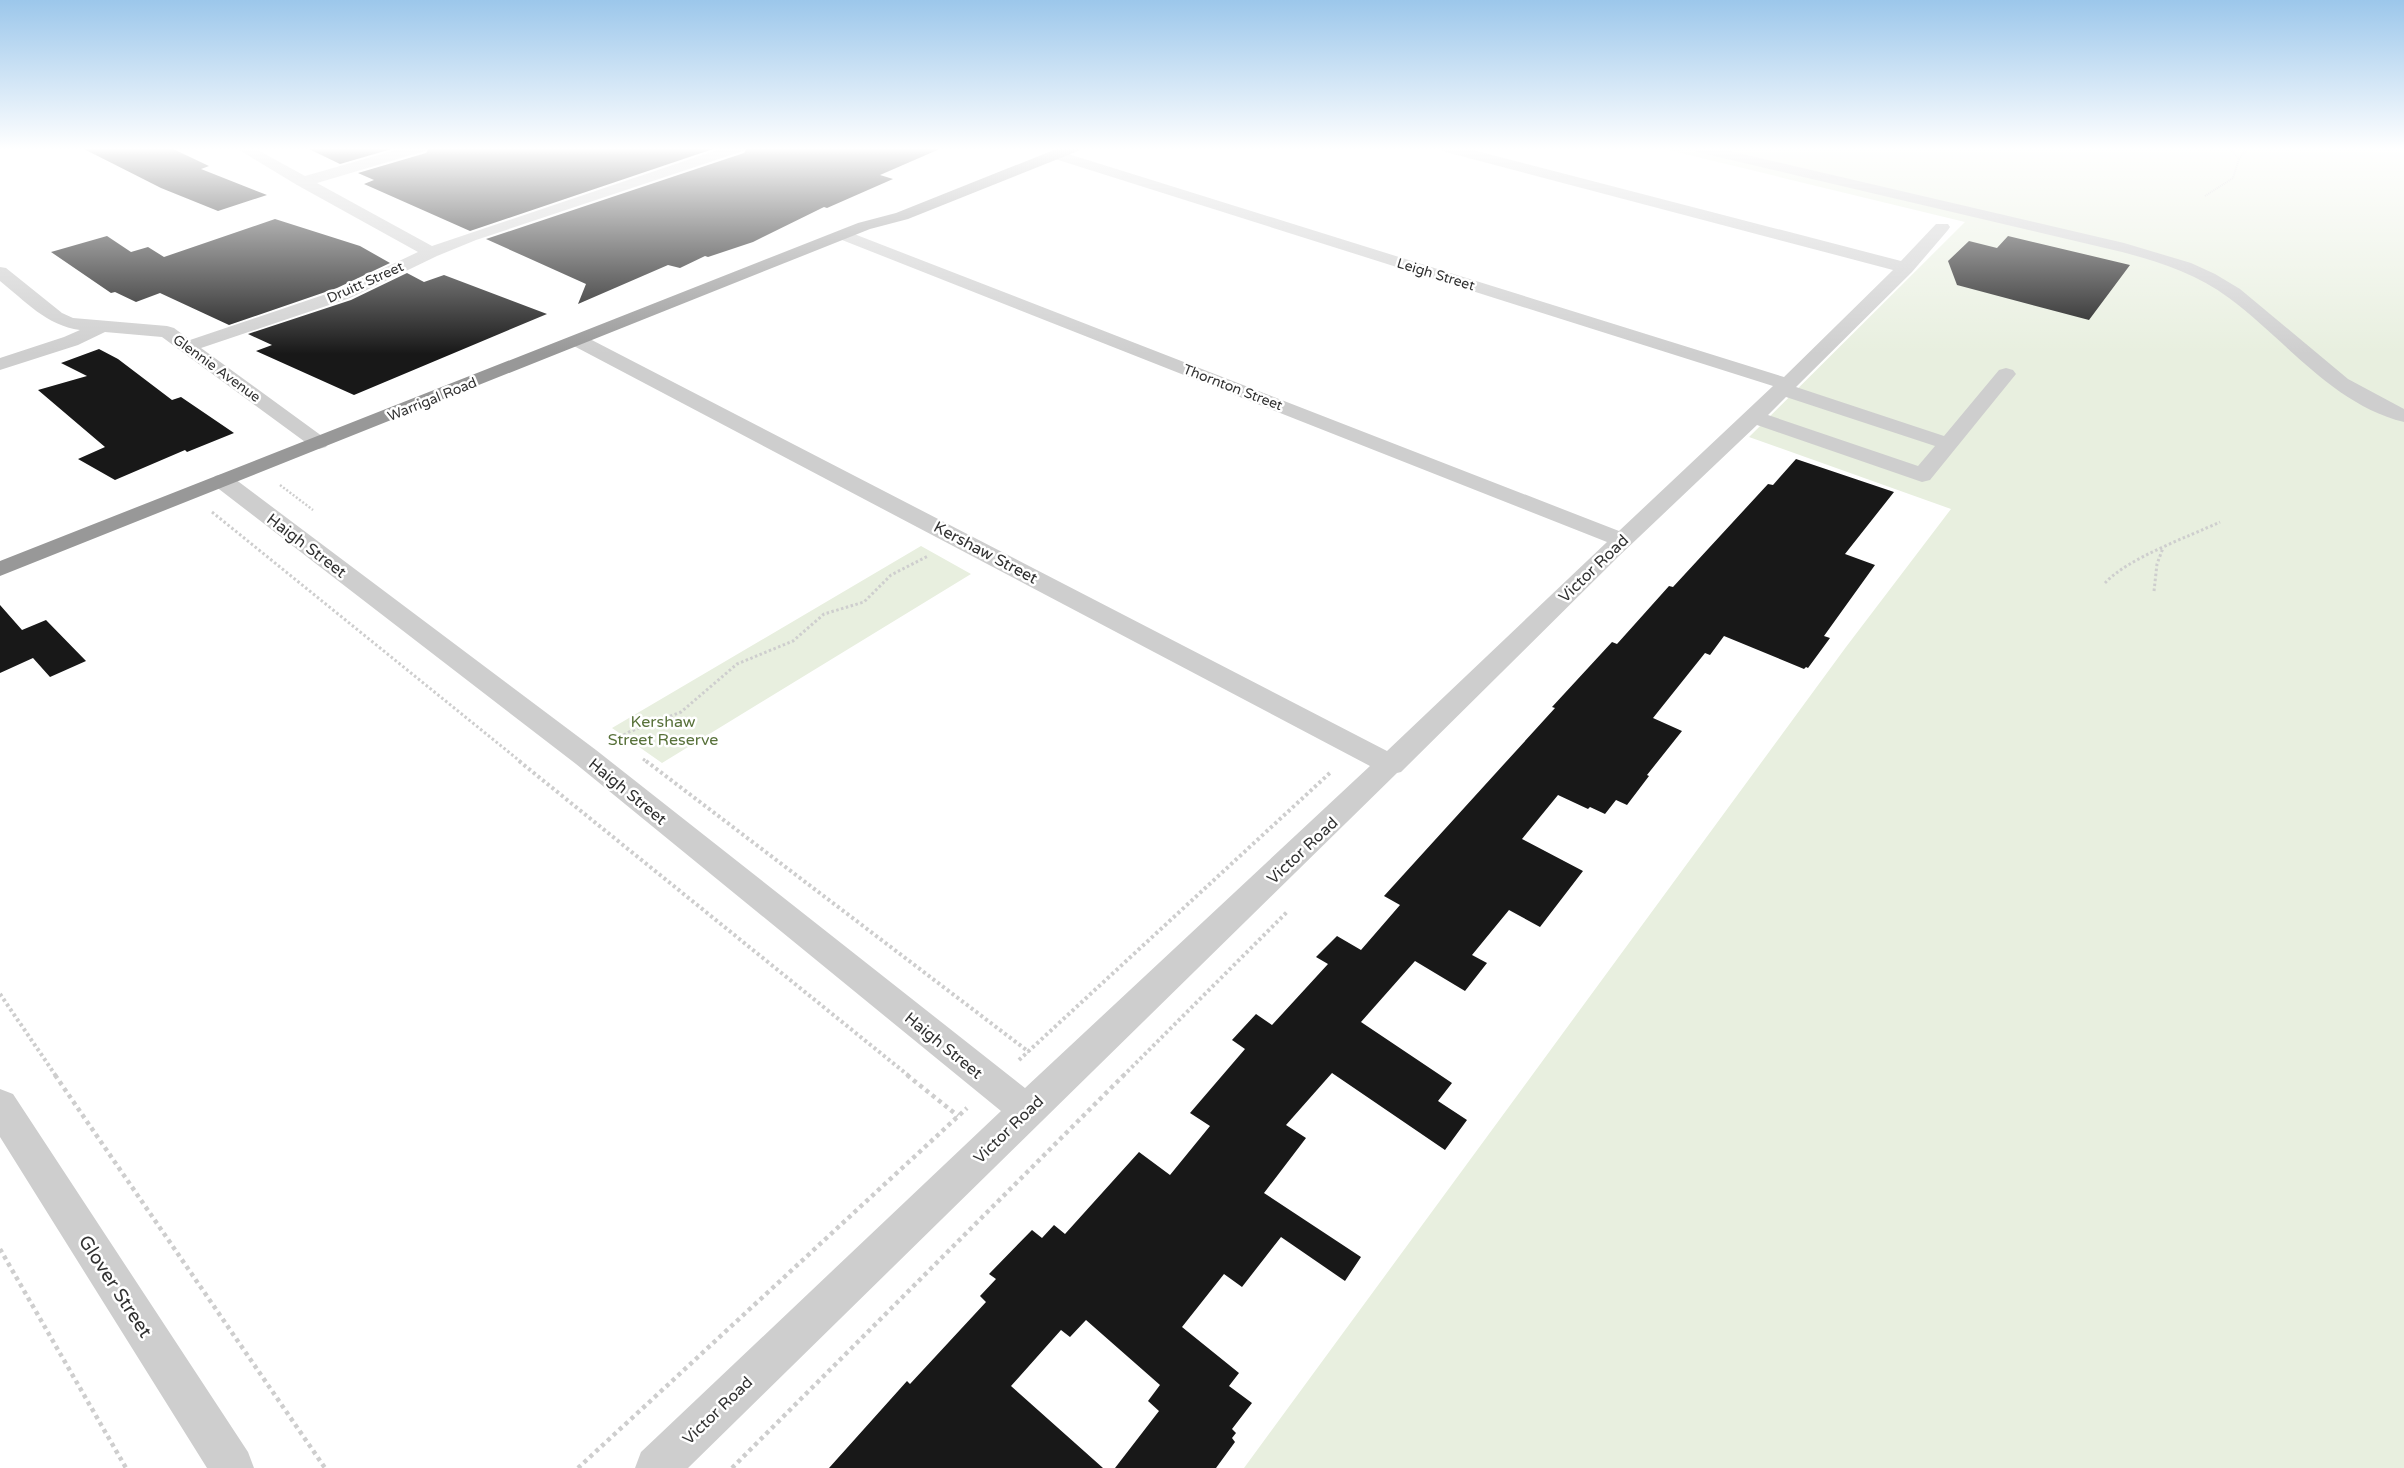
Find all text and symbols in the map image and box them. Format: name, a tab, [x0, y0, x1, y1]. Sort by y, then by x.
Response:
street label: Leigh Street	[1395, 255, 1477, 295]
street label: Druitt Street	[324, 258, 407, 307]
street label: Glennie Avenue	[170, 331, 264, 406]
street label: Thornton Street	[1181, 361, 1286, 414]
street label: Warrigal Road	[385, 374, 479, 425]
street label: Haigh Street	[263, 509, 350, 582]
street label: Kershaw Street	[930, 517, 1041, 589]
street label: Victor Road	[1554, 530, 1633, 607]
park label: Kershaw Street Reserve	[608, 712, 718, 750]
street label: Haigh Street	[584, 754, 670, 829]
street label: Victor Road	[1263, 813, 1342, 889]
street label: Haigh Street	[900, 1008, 986, 1083]
street label: Victor Road	[969, 1091, 1048, 1168]
street label: Glover Street	[74, 1231, 156, 1342]
street label: Victor Road	[678, 1372, 757, 1449]

